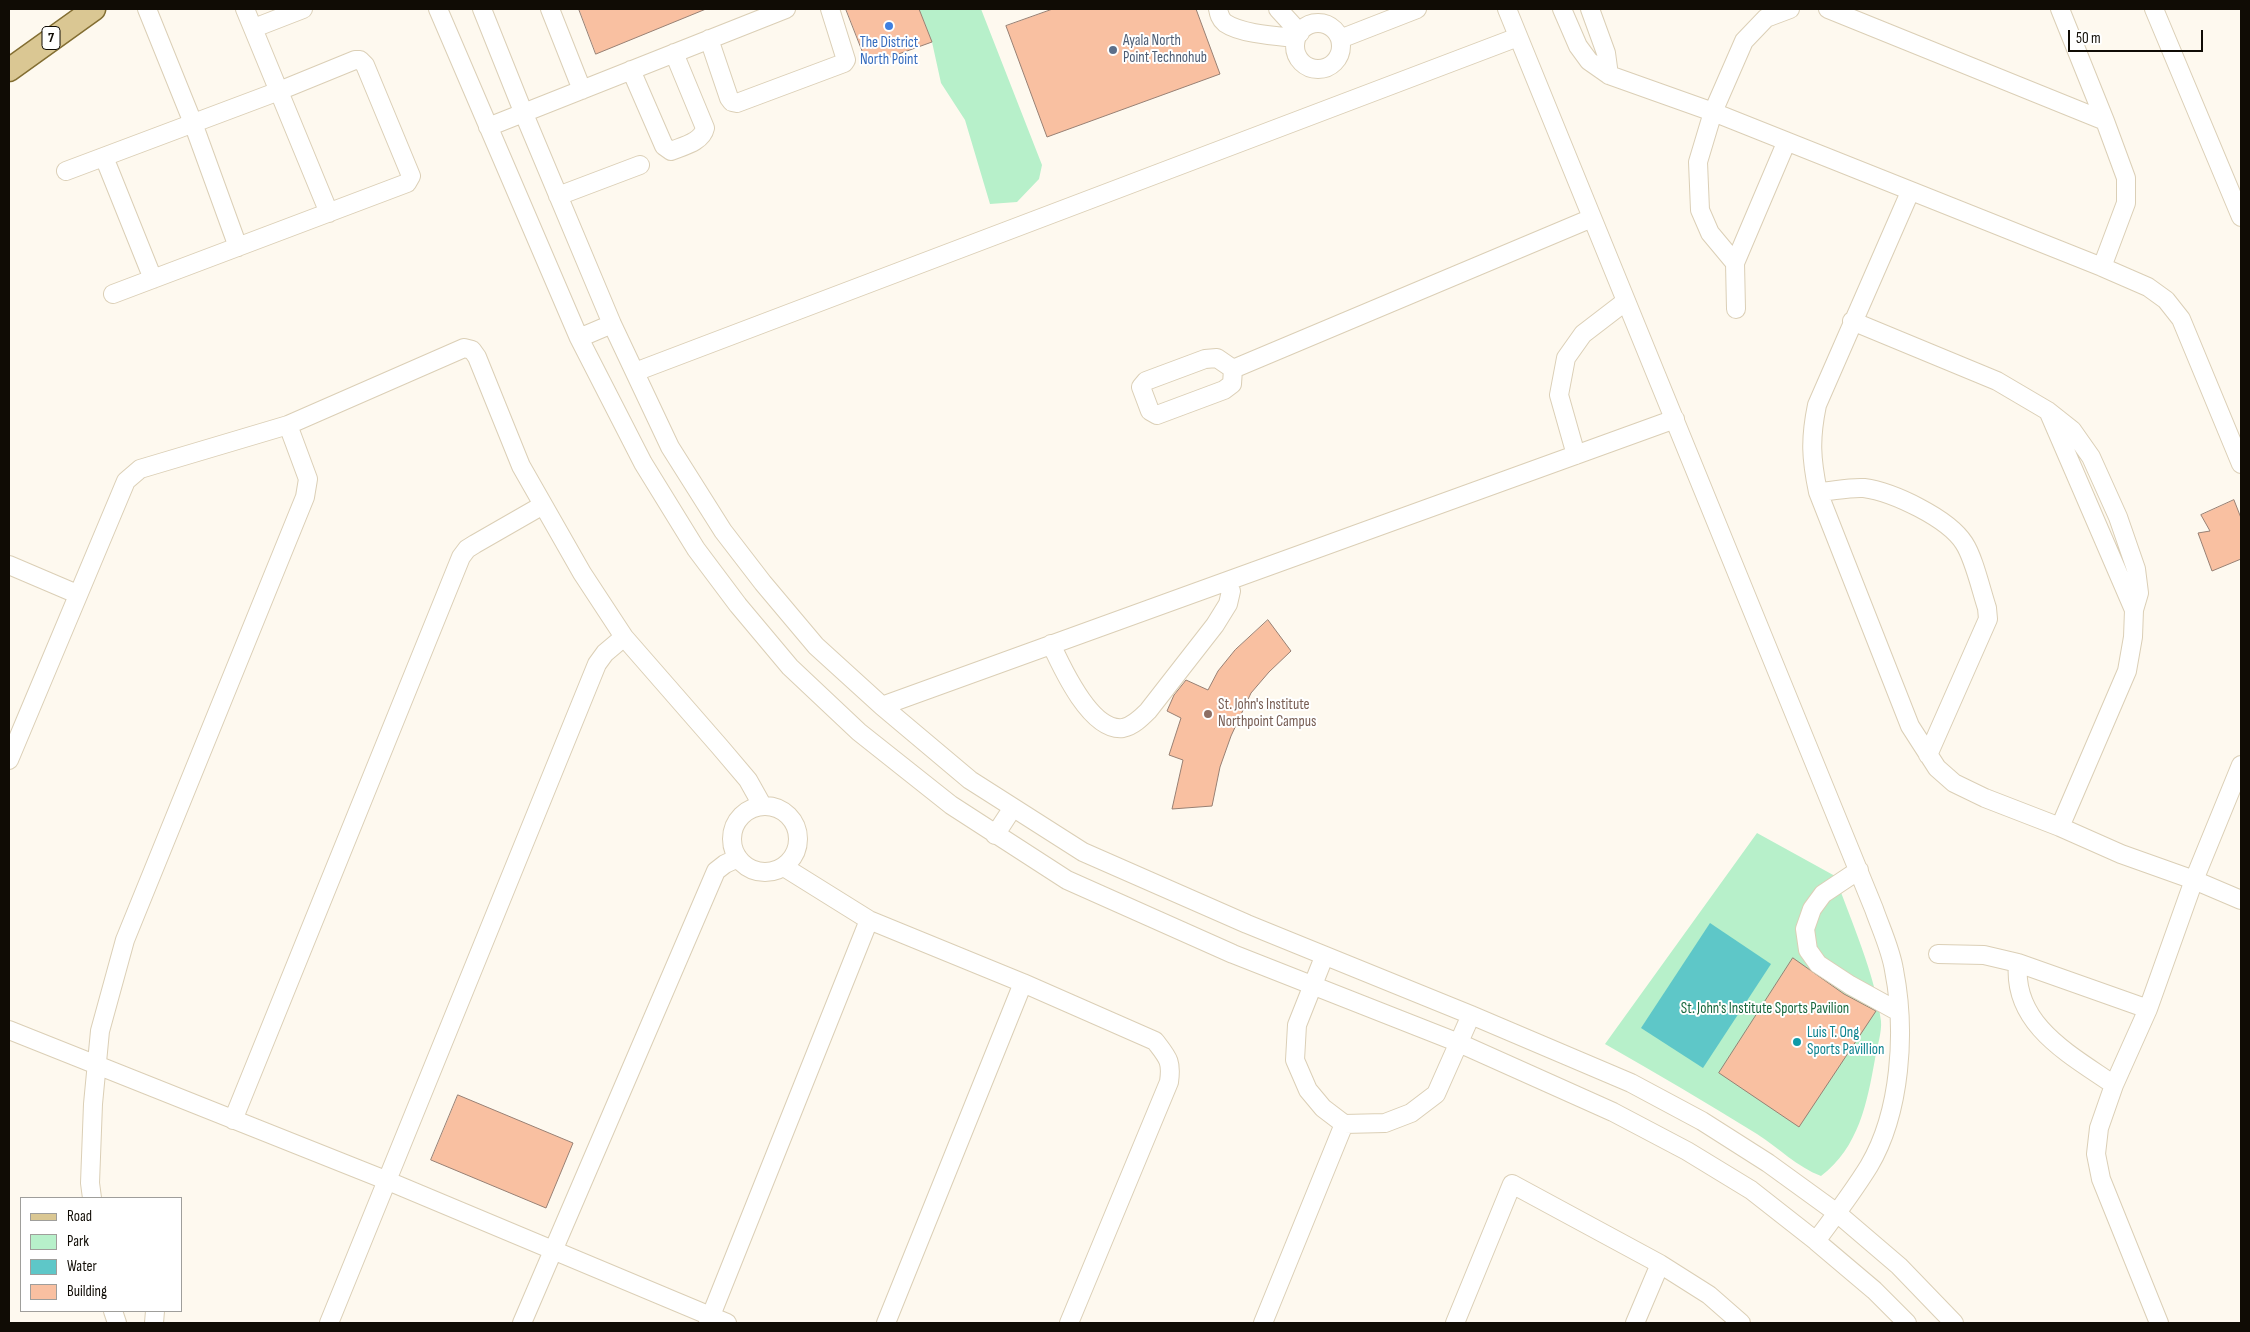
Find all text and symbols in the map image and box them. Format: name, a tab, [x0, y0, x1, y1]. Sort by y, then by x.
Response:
marker: The District North Point	[883, 20, 895, 32]
scale bar	[2070, 20, 2205, 52]
road number: 7	[42, 26, 60, 49]
text: 50 m	[2076, 29, 2101, 48]
place label: Ayala North Point Technohub	[1123, 32, 1207, 67]
place label: The District North Point	[860, 34, 918, 69]
marker: Ayala North Point Technohub	[1107, 44, 1119, 56]
place label: St. John's Institute Northpoint Campus	[1218, 696, 1316, 731]
marker: St. John's Institute Northpoint Campus	[1202, 708, 1214, 720]
park label: St. John's Institute Sports Pavilion	[1681, 1000, 1849, 1018]
place label: Luis T. Ong Sports Pavillion	[1807, 1024, 1884, 1059]
marker: Luis T. Ong Sports Pavillion	[1791, 1036, 1803, 1048]
legend	[20, 1197, 182, 1312]
text: Road	[67, 1207, 92, 1226]
text: Park	[67, 1232, 89, 1251]
text: Water	[67, 1257, 97, 1276]
text: Building	[67, 1282, 107, 1301]

